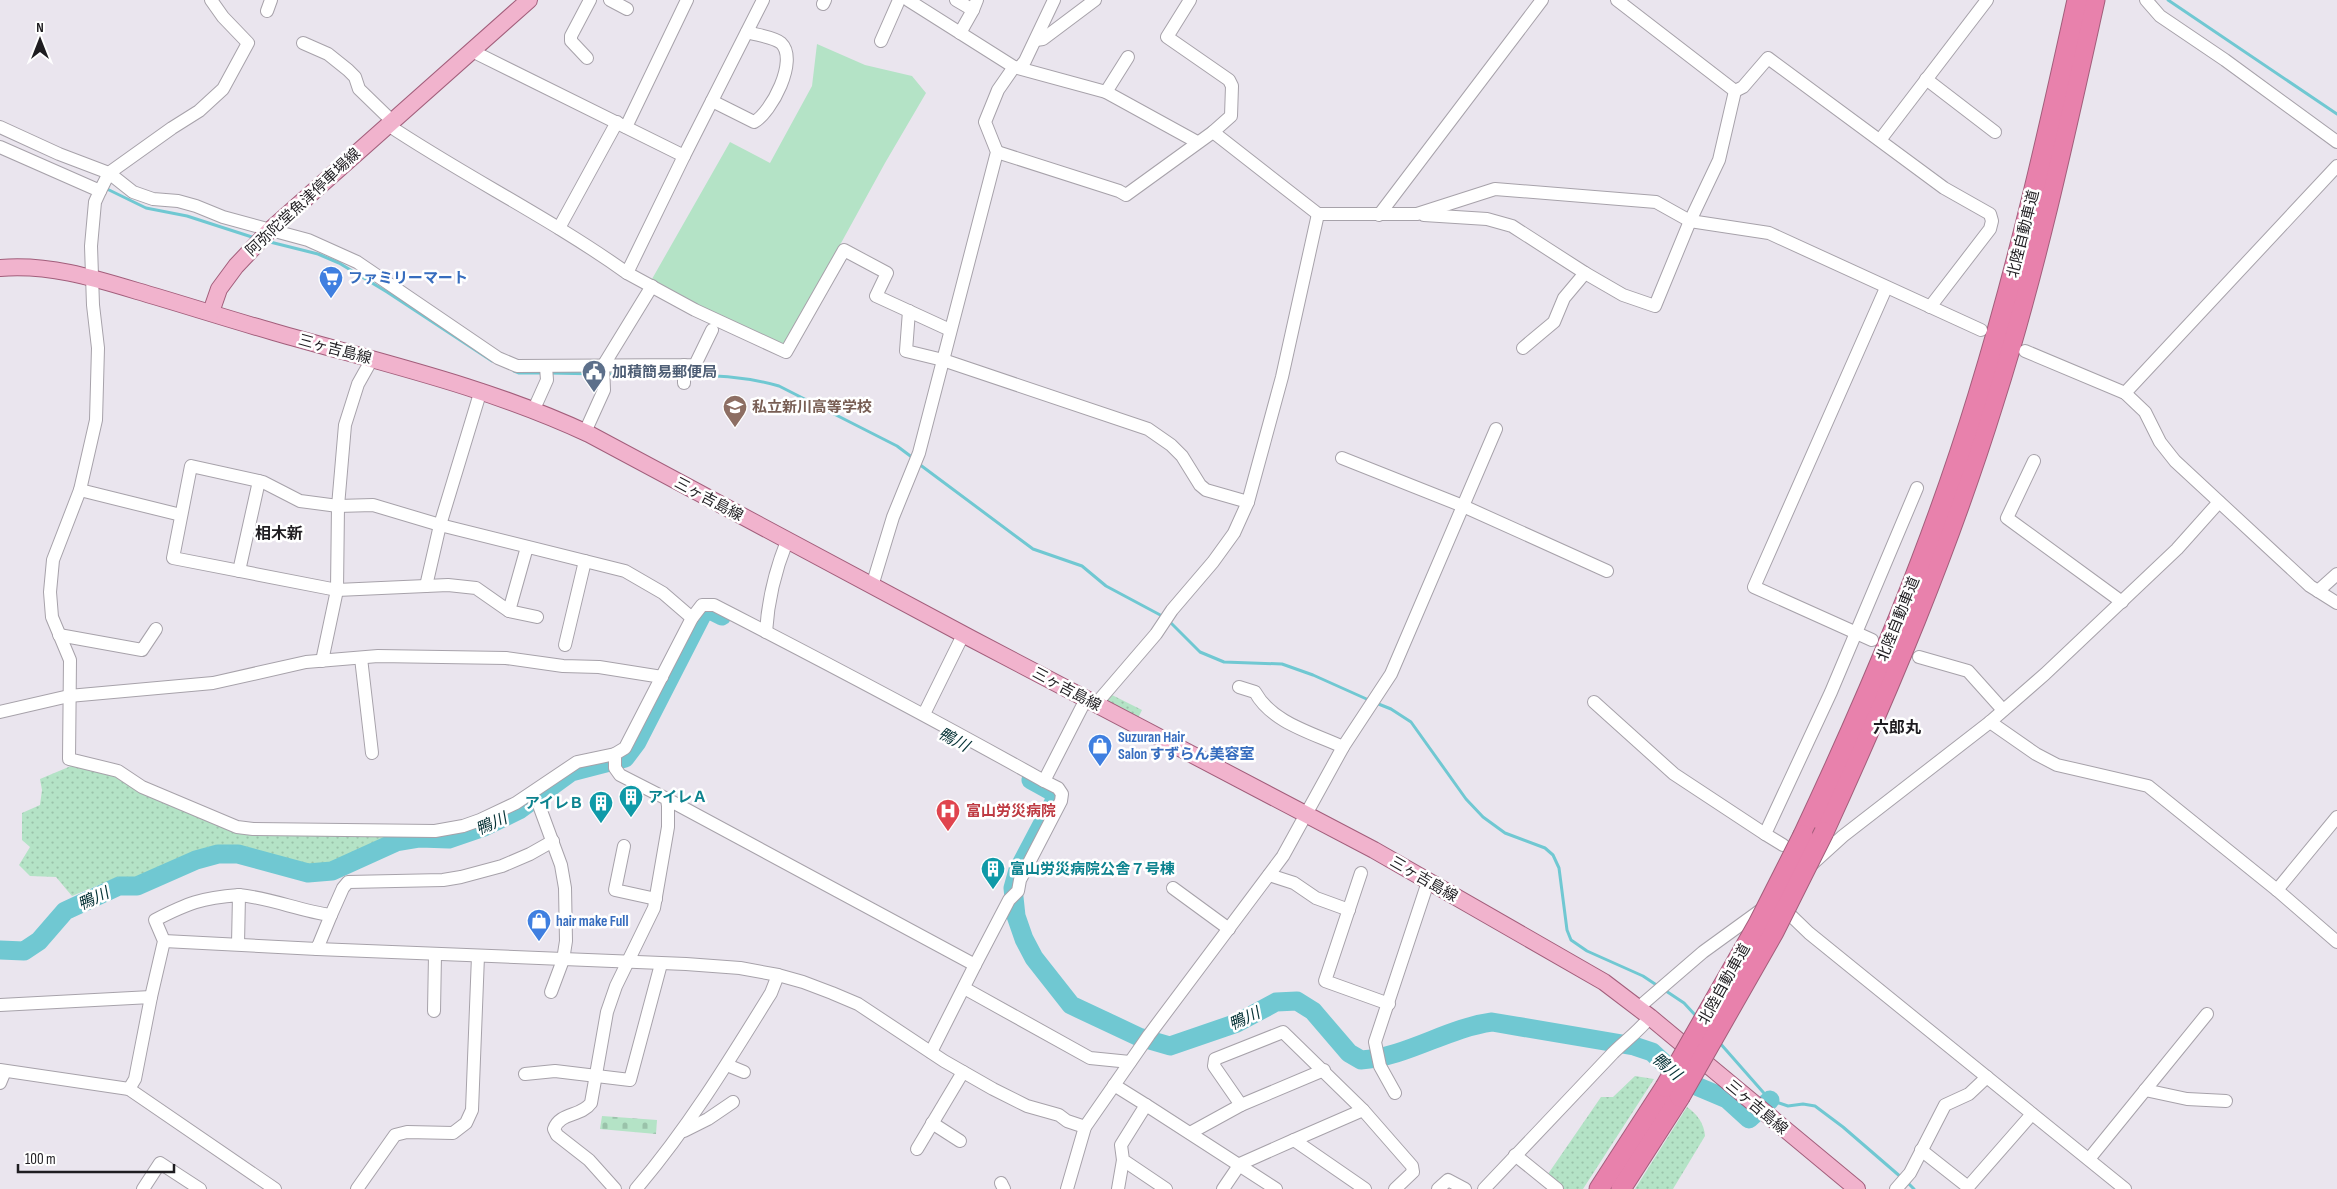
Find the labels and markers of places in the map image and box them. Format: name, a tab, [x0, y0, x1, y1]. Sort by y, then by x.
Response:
supermarket icon: ファミリーマート	[318, 265, 344, 299]
place label: ファミリーマート	[348, 269, 468, 288]
public building icon: 加積簡易郵便局	[581, 359, 607, 393]
place label: 加積簡易郵便局	[612, 363, 717, 382]
school or university icon: 私立新川高等学校	[722, 394, 748, 428]
place label: 私立新川高等学校	[752, 398, 872, 417]
place label: Suzuran Hair Salon すずらん美容室	[1118, 728, 1255, 764]
shop icon: Suzuran Hair Salon すずらん美容室	[1087, 733, 1113, 767]
building icon: アイレＡ	[618, 784, 644, 818]
place label: アイレＡ	[648, 788, 707, 807]
building icon: アイレＢ	[588, 790, 614, 824]
place label: アイレＢ	[525, 794, 584, 813]
hospital icon: 富山労災病院	[935, 798, 961, 832]
place label: 富山労災病院	[966, 802, 1056, 821]
building icon: 富山労災病院公舎７号棟	[980, 856, 1006, 890]
place label: 富山労災病院公舎７号棟	[1010, 860, 1175, 879]
shop icon: hair make Full	[526, 908, 552, 942]
place label: hair make Full	[556, 912, 628, 931]

